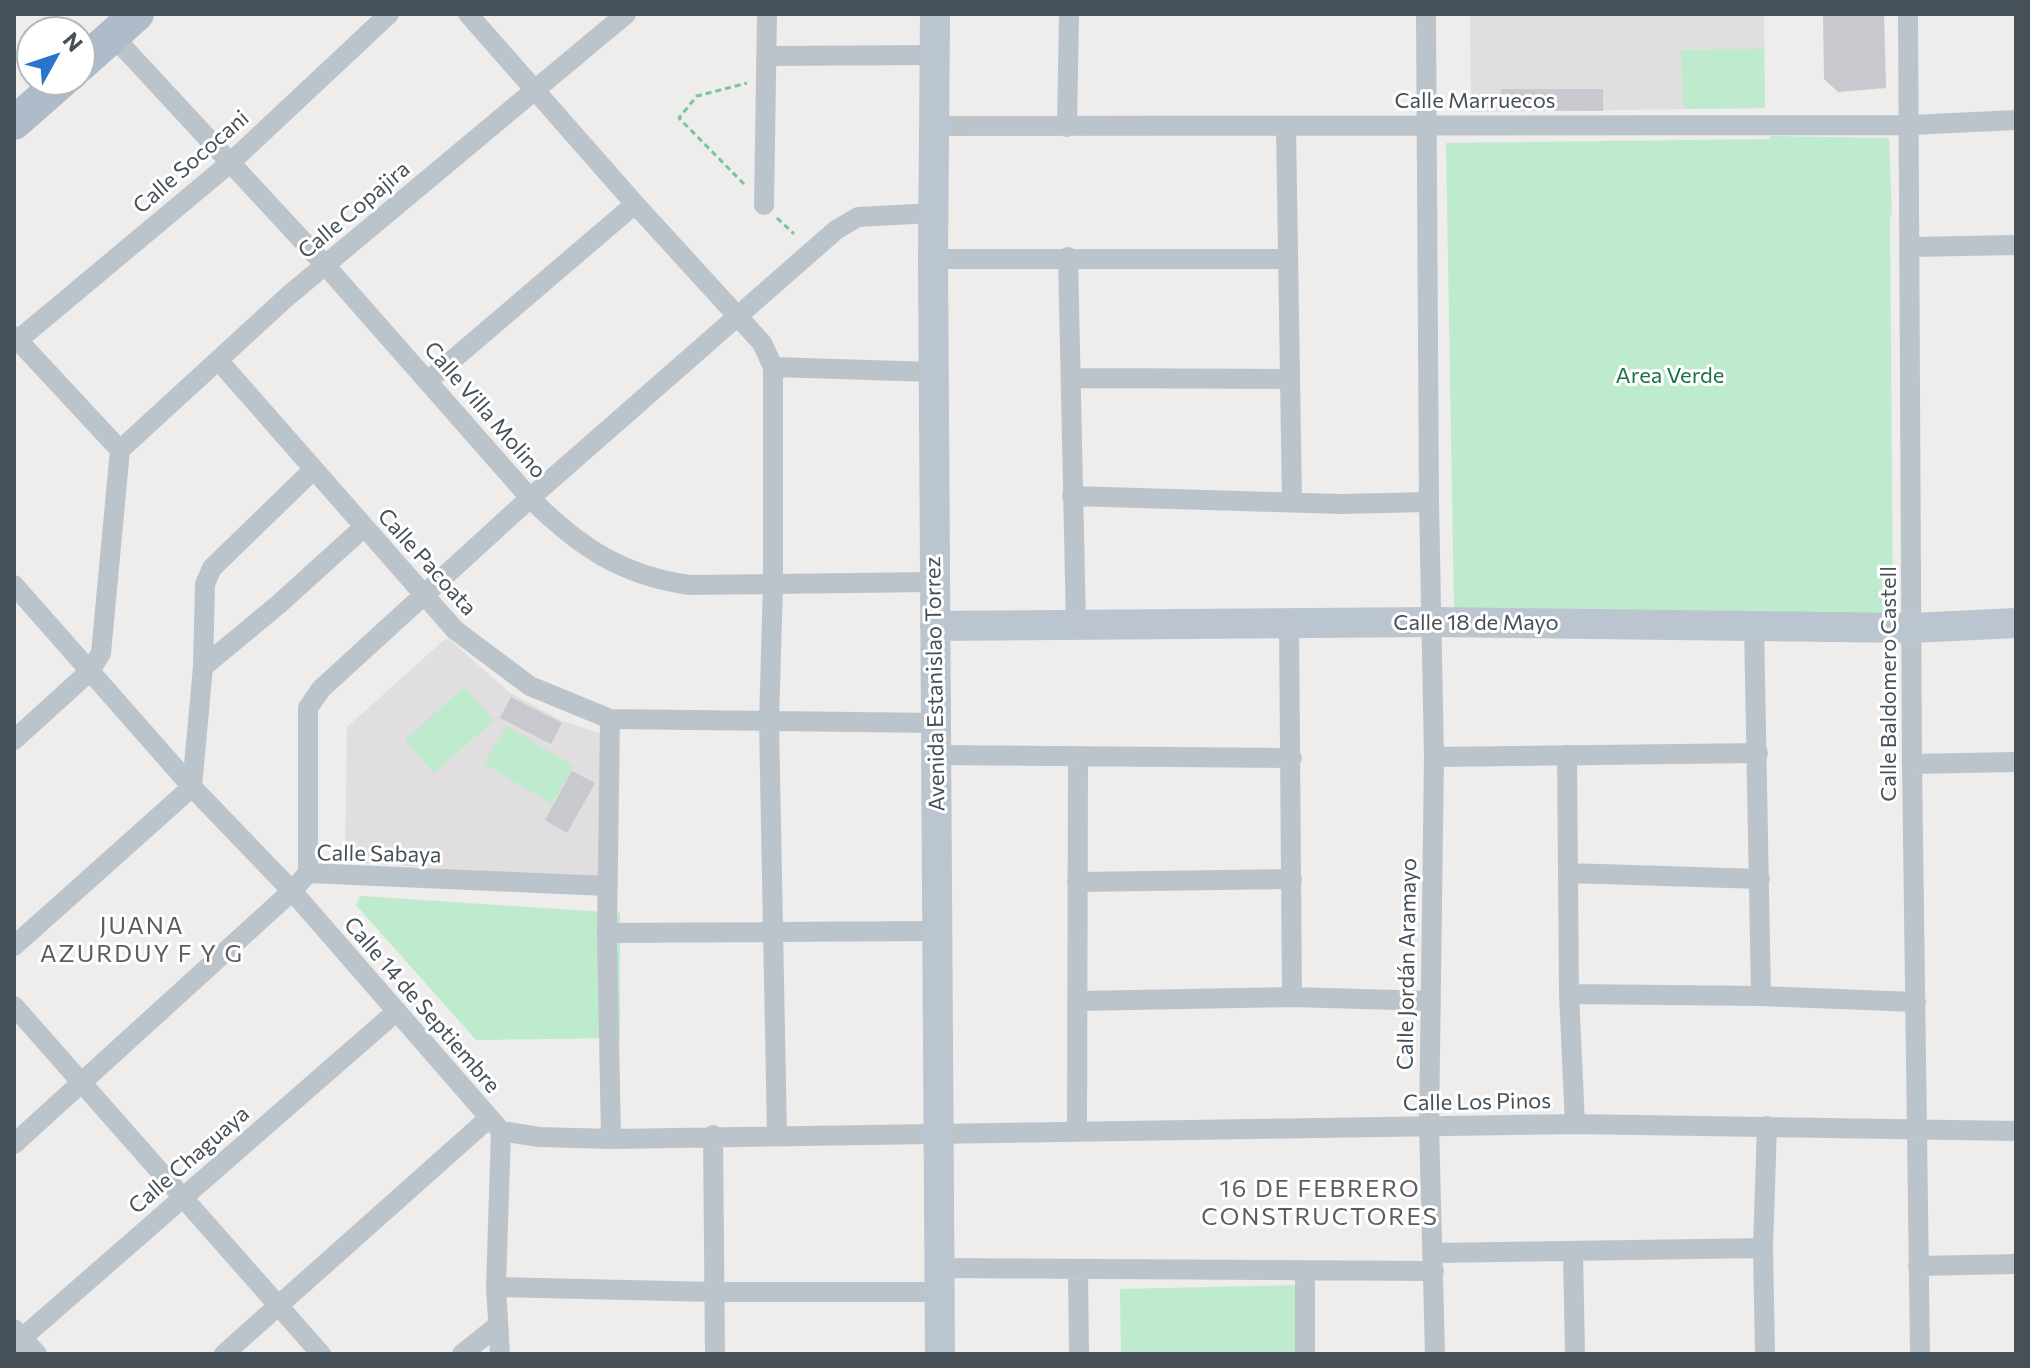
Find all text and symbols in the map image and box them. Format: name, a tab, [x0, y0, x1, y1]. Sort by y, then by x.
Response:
north arrow	[16, 16, 96, 96]
text: N	[58, 27, 89, 57]
street label: Calle Marruecos	[1394, 88, 1556, 114]
street label: Calle Sococani	[128, 105, 254, 219]
street label: Calle Copajira	[293, 156, 415, 264]
street label: Calle Villa Molino	[418, 336, 552, 484]
park label: Area Verde	[1616, 363, 1724, 389]
street label: Calle Pacoata	[372, 503, 482, 621]
street label: Avenida Estanislao Torrez	[920, 556, 950, 812]
street label: Calle Baldomero Castell	[1876, 566, 1902, 802]
street label: Calle 18 de Mayo	[1393, 610, 1559, 636]
street label: Calle Sabaya	[316, 840, 442, 868]
street label: Calle Jordán Aramayo	[1392, 858, 1422, 1070]
district label: JUANA AZURDUY F Y G	[40, 912, 244, 968]
street label: Calle 14 de Septiembre	[338, 912, 506, 1098]
street label: Calle Los Pinos	[1403, 1088, 1551, 1116]
street label: Calle Chaguaya	[123, 1101, 255, 1219]
district label: 16 DE FEBRERO CONSTRUCTORES	[1201, 1175, 1439, 1231]

